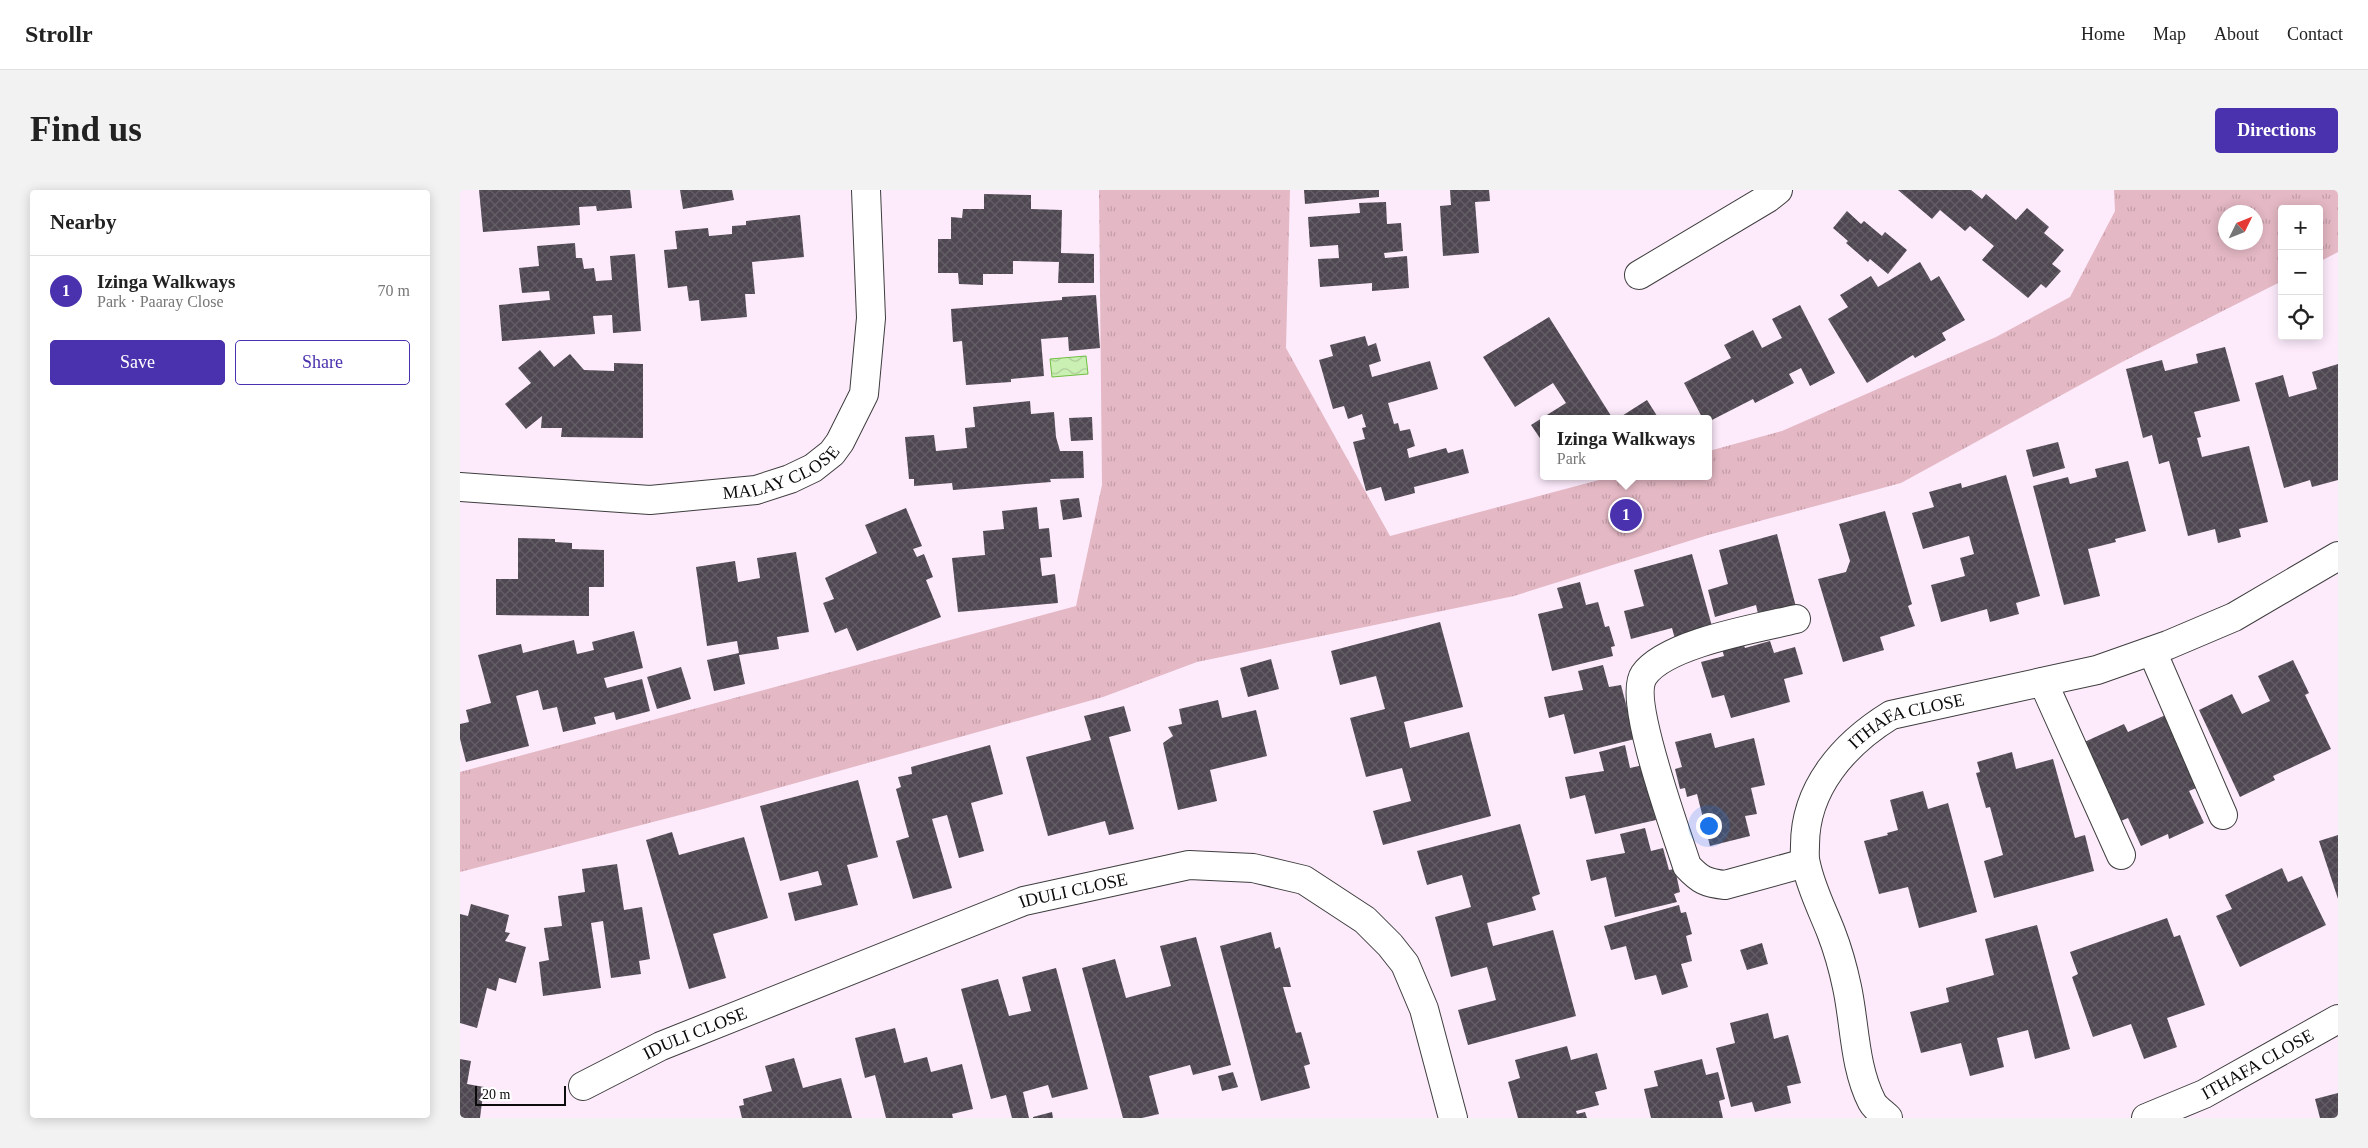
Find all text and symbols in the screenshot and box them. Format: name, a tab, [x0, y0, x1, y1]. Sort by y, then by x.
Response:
text: Strollr	[25, 21, 93, 47]
text: Home	[2081, 24, 2125, 44]
text: Map	[2153, 24, 2186, 44]
text: About	[2214, 24, 2259, 44]
text: Contact	[2287, 24, 2343, 44]
button: Directions	[2215, 108, 2338, 153]
text: Find us	[30, 110, 142, 149]
north arrow	[2218, 205, 2263, 250]
map controls	[2278, 205, 2323, 340]
button: +	[2278, 205, 2323, 250]
text: Nearby	[50, 210, 117, 234]
button: −	[2278, 250, 2323, 295]
text: Izinga Walkways	[97, 271, 236, 292]
text: 1	[62, 282, 70, 299]
text: 70 m	[378, 282, 410, 299]
text: Park · Paaray Close	[97, 293, 224, 310]
button: locate	[2278, 295, 2323, 340]
button: Save	[50, 340, 225, 385]
button: Share	[235, 340, 410, 385]
popup	[1540, 415, 1712, 480]
text: Izinga Walkways	[1557, 428, 1695, 449]
street label: MALAY CLOSE	[722, 442, 844, 503]
text: Park	[1557, 450, 1586, 467]
pin: 1	[1610, 496, 1642, 534]
street label: ITHAFA CLOSE	[1844, 689, 1966, 753]
your location	[1696, 813, 1722, 839]
street label: IDULI CLOSE	[1016, 869, 1129, 912]
street label: IDULI CLOSE	[640, 1003, 750, 1064]
street label: ITHAFA CLOSE	[2198, 1025, 2317, 1103]
scale bar	[475, 1083, 566, 1106]
text: 20 m	[482, 1087, 510, 1102]

